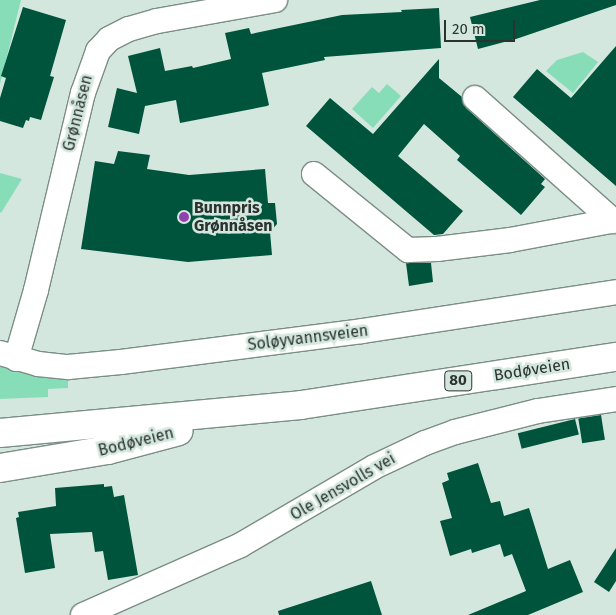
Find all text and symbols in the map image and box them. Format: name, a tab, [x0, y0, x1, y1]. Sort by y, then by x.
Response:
scale bar	[446, 10, 517, 42]
text: 20 m	[452, 20, 485, 38]
street label: Grønnåsen	[59, 73, 97, 153]
place label: Bunnpris Grønnåsen	[194, 198, 272, 236]
marker: Bunnpris Grønnåsen	[178, 211, 190, 223]
street label: Soløyvannsveien	[247, 321, 369, 355]
street label: Bodøveien	[492, 354, 572, 386]
road number: 80	[444, 368, 472, 394]
street label: Bodøveien	[96, 423, 176, 461]
street label: Ole Jensvolls vei	[287, 449, 399, 525]

